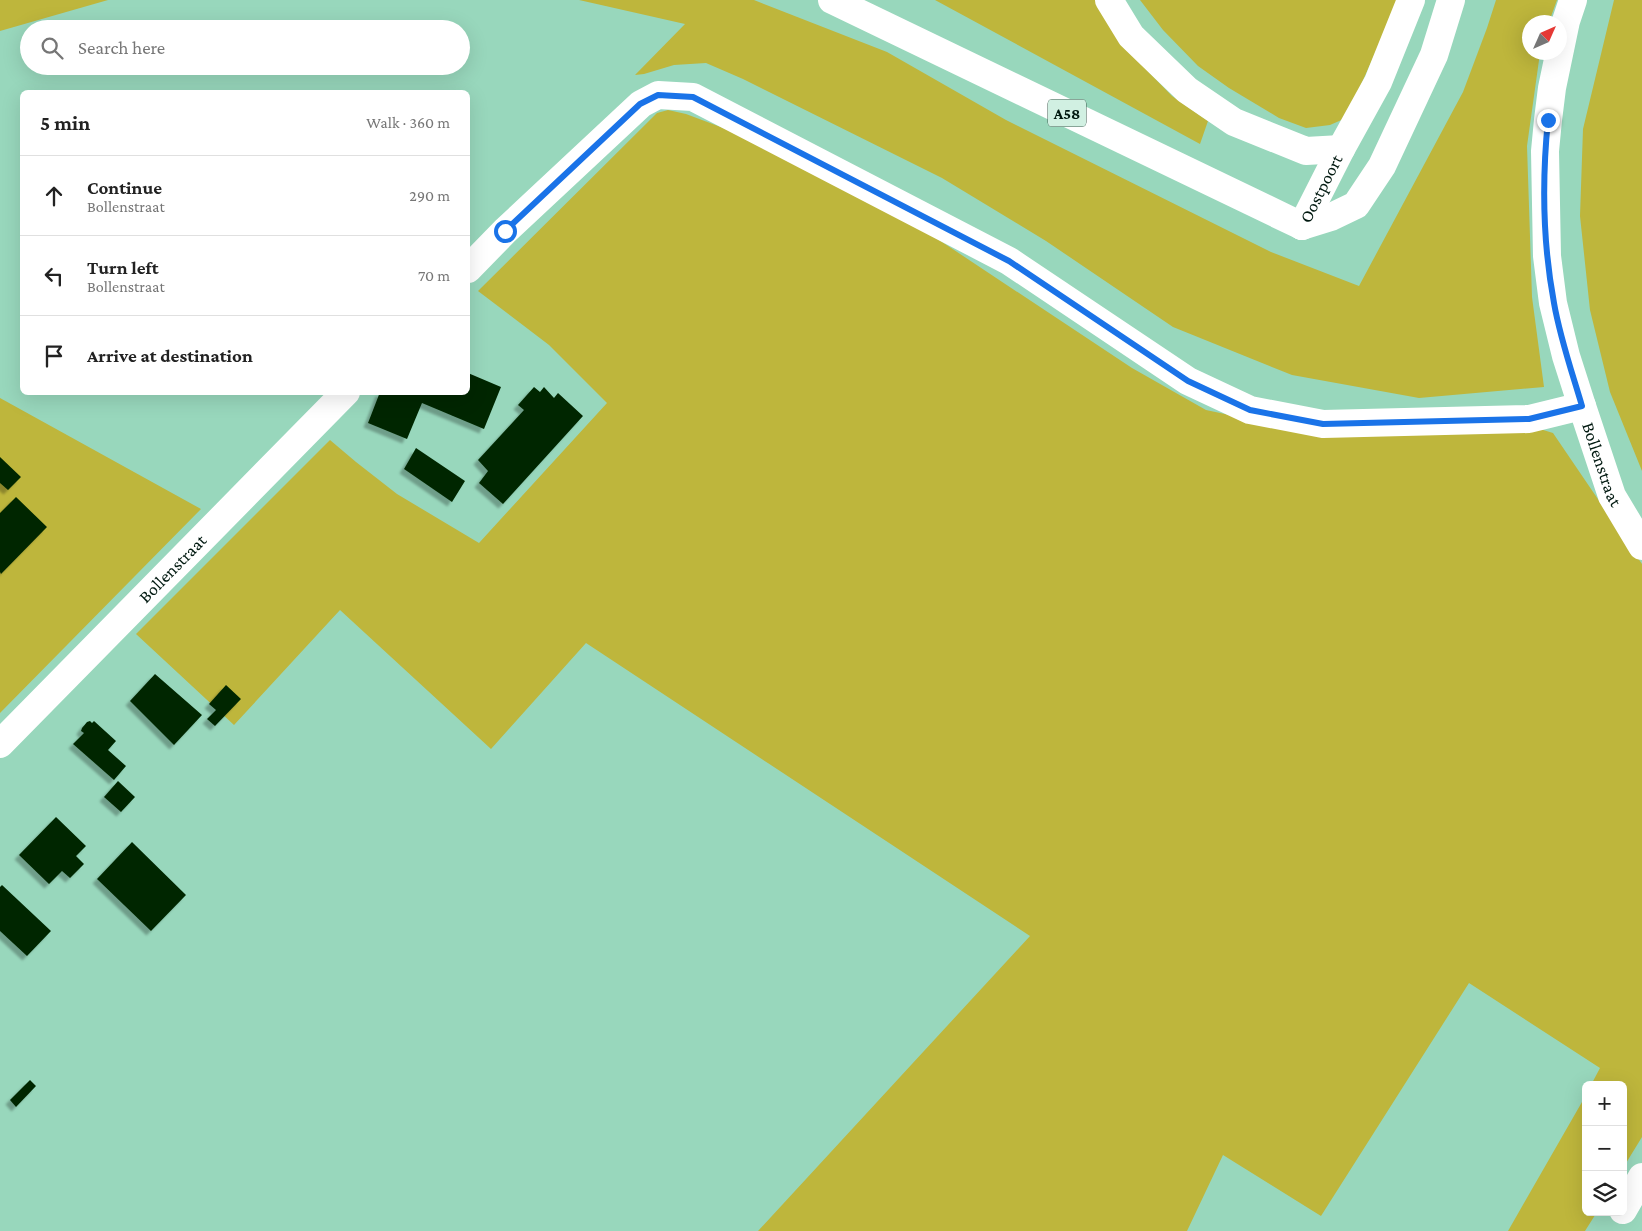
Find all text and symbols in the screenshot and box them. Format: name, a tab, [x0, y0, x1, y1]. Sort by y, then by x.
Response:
north arrow	[1522, 15, 1567, 60]
search box	[20, 20, 470, 75]
icon: search	[38, 34, 66, 62]
text: Search here	[78, 37, 165, 58]
road number: A58	[1048, 100, 1086, 126]
route end	[1537, 109, 1560, 132]
text: 5 min	[40, 111, 90, 135]
text: Walk · 360 m	[366, 114, 450, 131]
street label: Oostpoort	[1295, 150, 1347, 226]
text: Continue	[87, 177, 162, 198]
icon: ahead	[40, 182, 68, 210]
text: 290 m	[409, 187, 450, 204]
text: Bollenstraat	[87, 198, 165, 215]
route start	[494, 220, 517, 243]
text: Turn left	[87, 257, 159, 278]
icon: left	[40, 262, 68, 290]
text: 70 m	[418, 267, 450, 284]
text: Bollenstraat	[87, 278, 165, 295]
icon: arrive	[40, 342, 68, 370]
text: Arrive at destination	[87, 345, 253, 366]
street label: Bollenstraat	[1578, 420, 1626, 511]
street label: Bollenstraat	[135, 530, 211, 607]
map controls	[1582, 1081, 1627, 1216]
button: +	[1582, 1081, 1627, 1126]
button: −	[1582, 1126, 1627, 1171]
button: layers	[1582, 1171, 1627, 1216]

